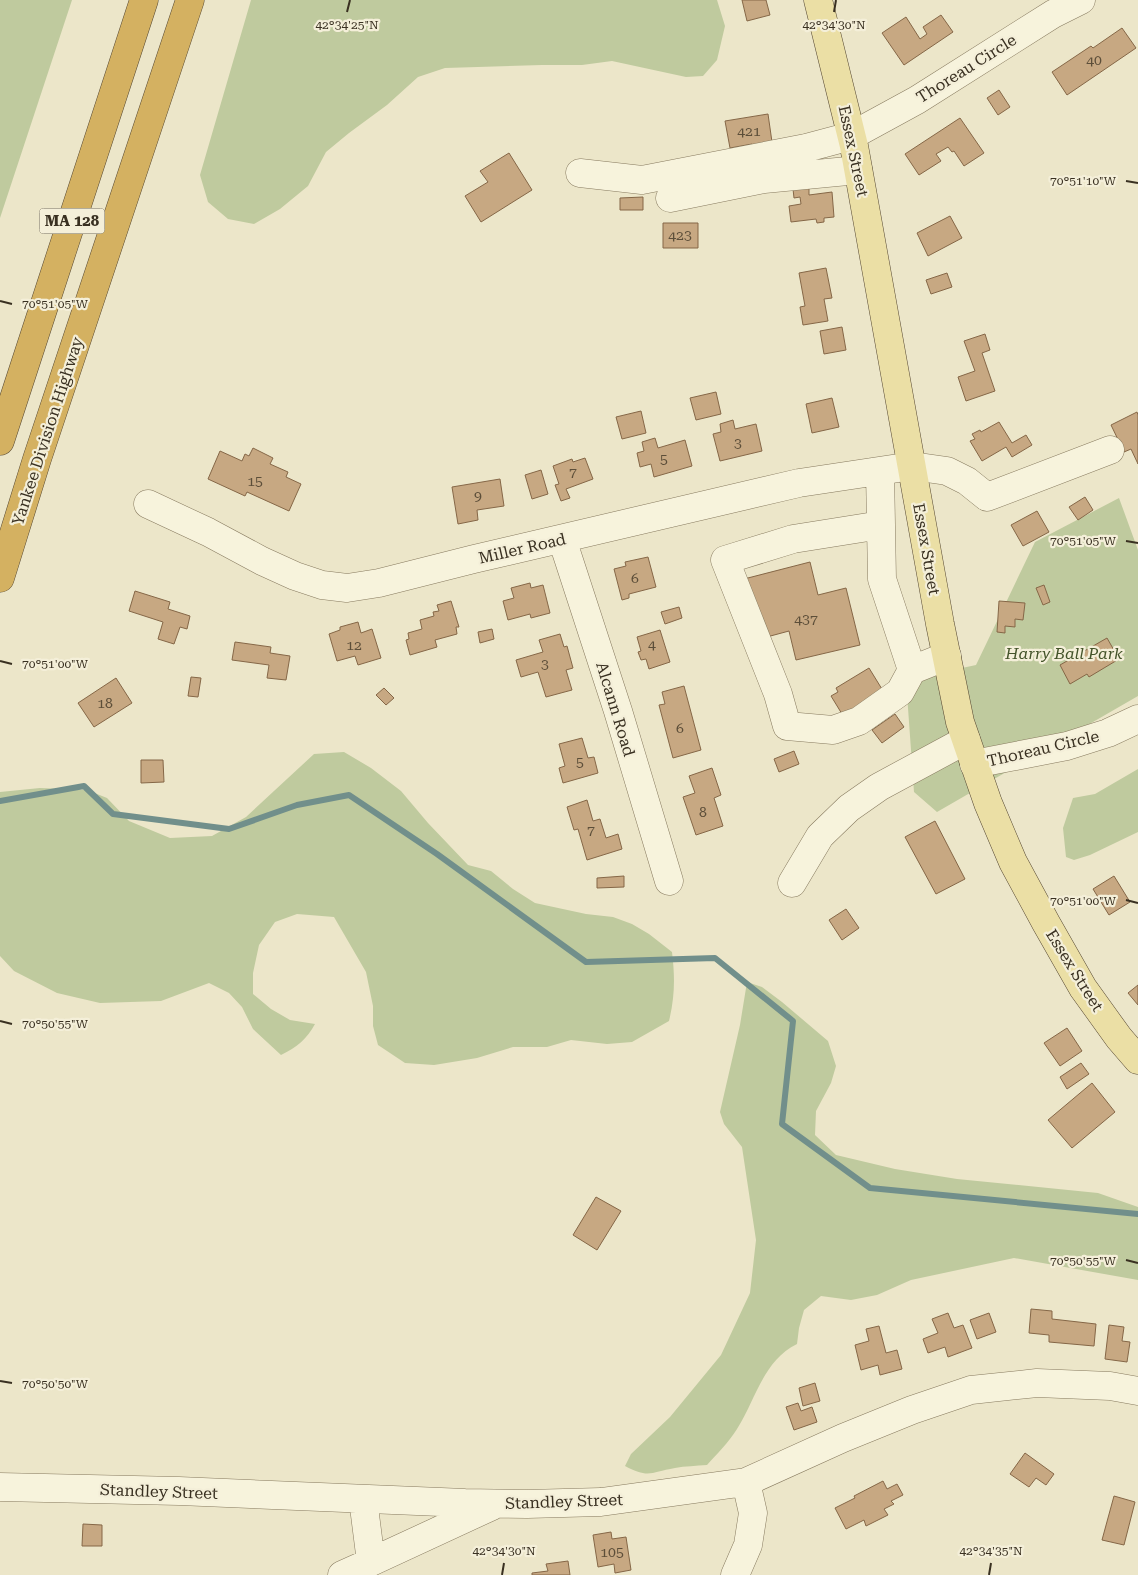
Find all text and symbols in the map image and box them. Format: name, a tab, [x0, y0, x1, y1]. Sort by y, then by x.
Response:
text: 42°34'25"N	[315, 18, 379, 32]
text: 42°34'30"N	[802, 18, 866, 32]
street label: Thoreau Circle	[913, 30, 1020, 107]
house number: 40	[1086, 52, 1102, 68]
street label: Essex Street	[835, 104, 873, 199]
house number: 421	[737, 123, 761, 139]
text: 70°51'10"W	[1050, 174, 1117, 188]
road number: MA 128	[40, 208, 104, 234]
house number: 423	[668, 227, 692, 243]
text: 70°51'05"W	[22, 297, 89, 311]
street label: Yankee Division Highway	[8, 334, 87, 528]
house number: 3	[734, 435, 742, 451]
house number: 5	[660, 451, 668, 467]
house number: 7	[569, 464, 577, 480]
house number: 15	[247, 473, 263, 489]
house number: 9	[474, 488, 482, 504]
street label: Essex Street	[909, 502, 944, 597]
street label: Miller Road	[477, 529, 568, 568]
text: 70°51'05"W	[1050, 534, 1117, 548]
house number: 6	[631, 570, 639, 586]
house number: 437	[794, 611, 818, 627]
house number: 4	[648, 636, 656, 652]
house number: 12	[346, 637, 362, 653]
park label: Harry Ball Park	[1004, 644, 1123, 663]
house number: 3	[541, 656, 549, 672]
text: 70°51'00"W	[22, 657, 89, 671]
street label: Alcann Road	[592, 660, 639, 759]
house number: 18	[97, 695, 113, 711]
house number: 6	[676, 720, 684, 736]
street label: Thoreau Circle	[985, 726, 1101, 771]
house number: 5	[576, 754, 584, 770]
house number: 8	[699, 804, 707, 820]
house number: 7	[587, 822, 595, 838]
text: 70°51'00"W	[1050, 894, 1117, 908]
street label: Essex Street	[1042, 926, 1107, 1015]
text: 70°50'55"W	[22, 1017, 89, 1031]
text: 70°50'55"W	[1050, 1254, 1117, 1268]
text: 70°50'50"W	[22, 1377, 89, 1391]
street label: Standley Street	[100, 1480, 218, 1503]
street label: Standley Street	[505, 1490, 623, 1513]
text: 42°34'30"N	[472, 1544, 536, 1558]
house number: 105	[600, 1544, 624, 1560]
text: 42°34'35"N	[959, 1544, 1023, 1558]

